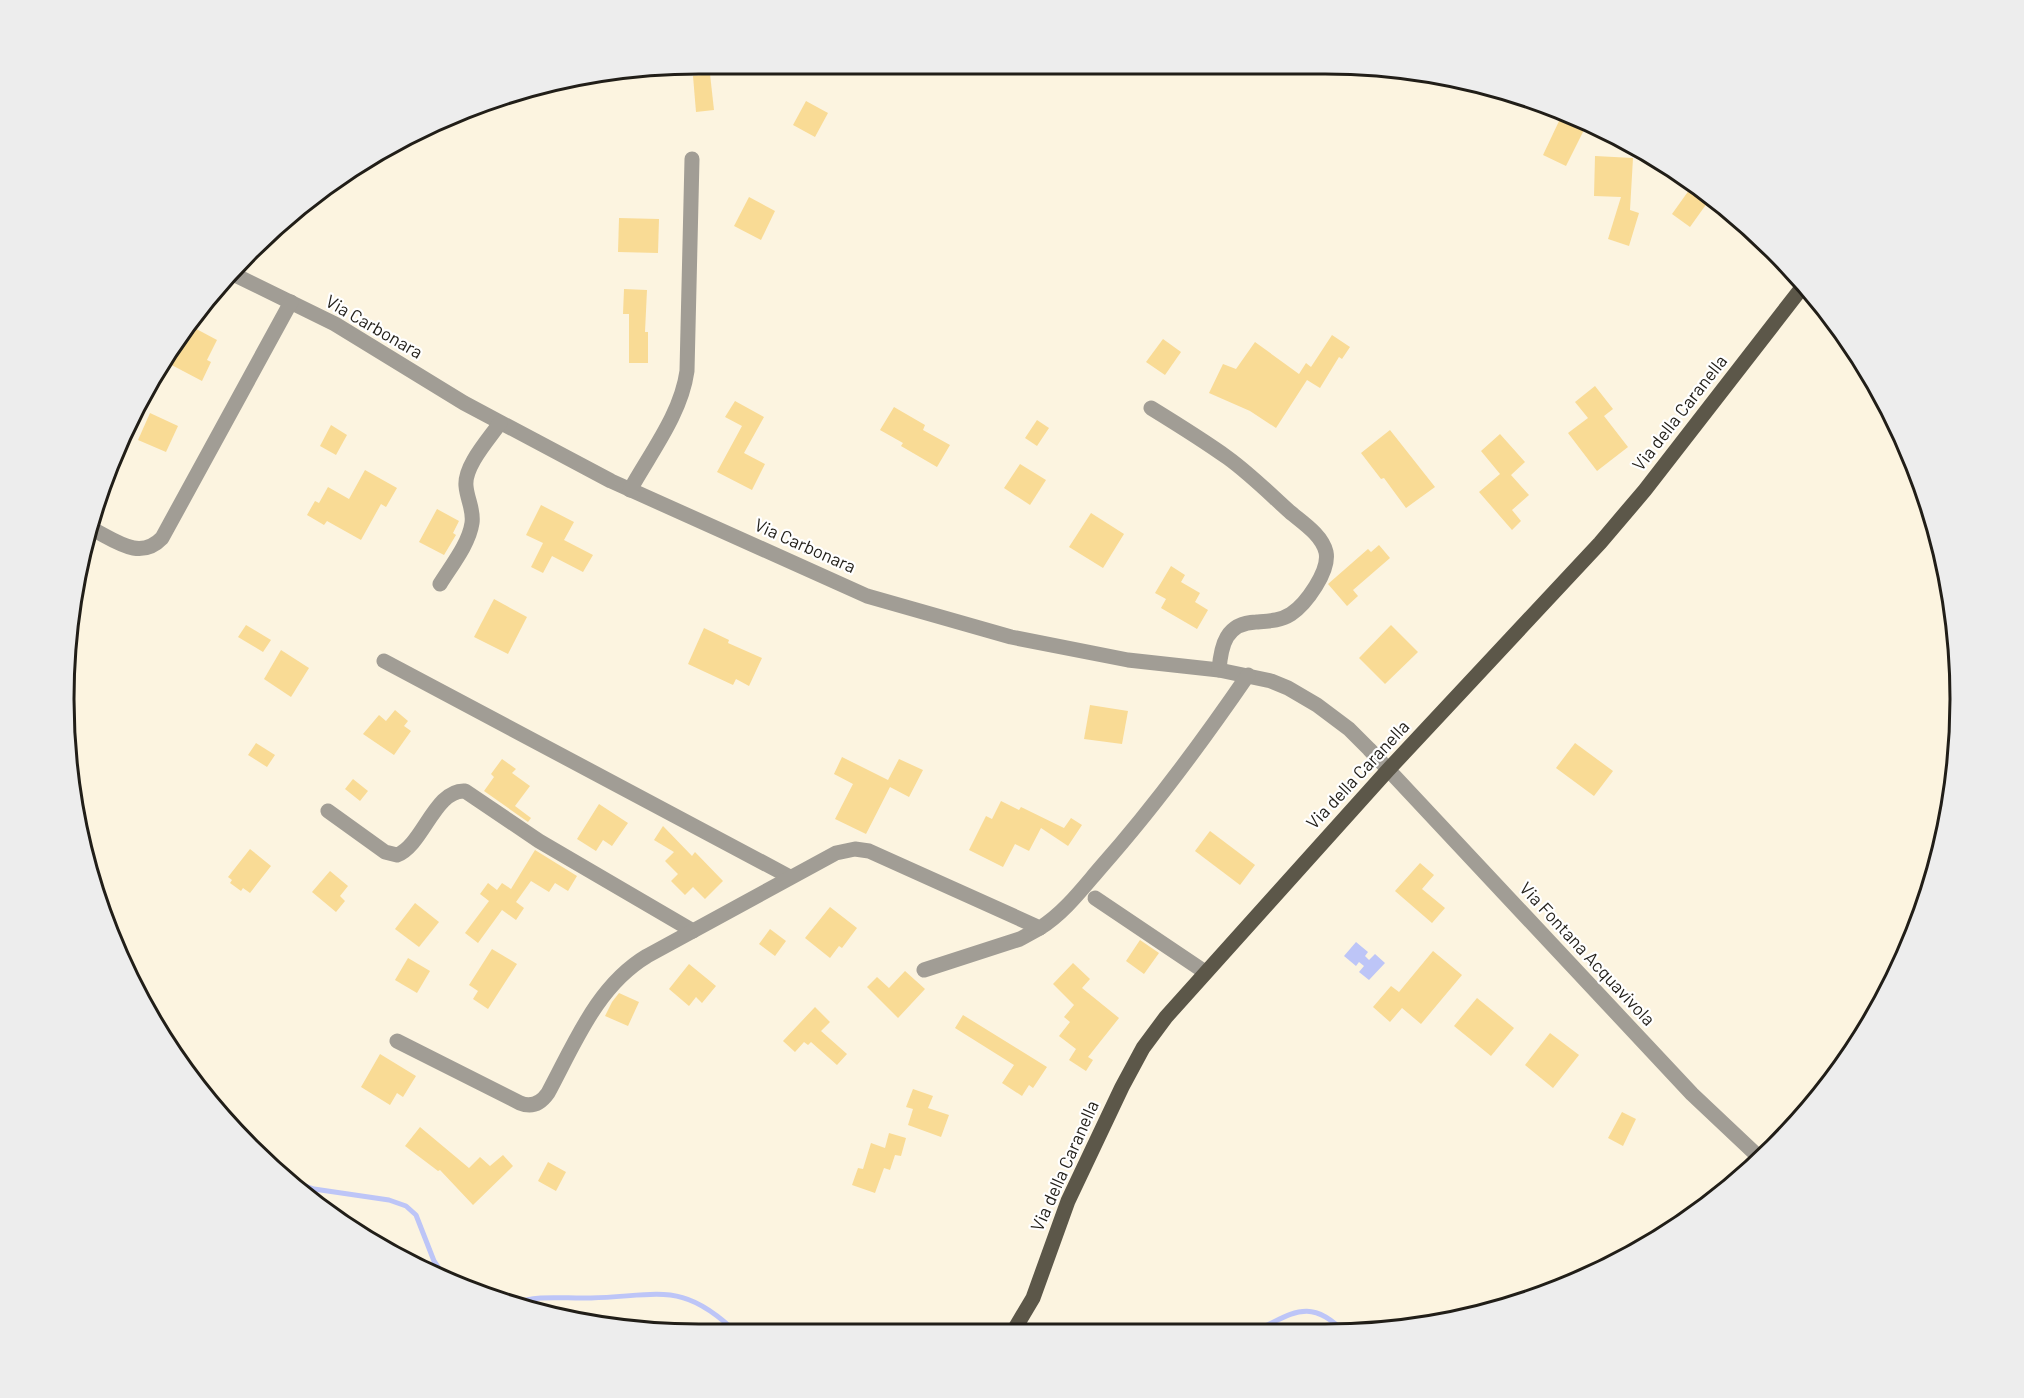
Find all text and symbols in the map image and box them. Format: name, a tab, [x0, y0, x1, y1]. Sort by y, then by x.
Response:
street label: Via Carbonara	[322, 289, 427, 363]
street label: Via della Caranella	[1627, 350, 1731, 475]
street label: Via Carbonara	[751, 513, 860, 577]
street label: Via della Caranella	[1301, 715, 1413, 833]
street label: Via Fontana Acquavivola	[1515, 877, 1660, 1030]
street label: Via della Caranella	[1025, 1097, 1103, 1234]

